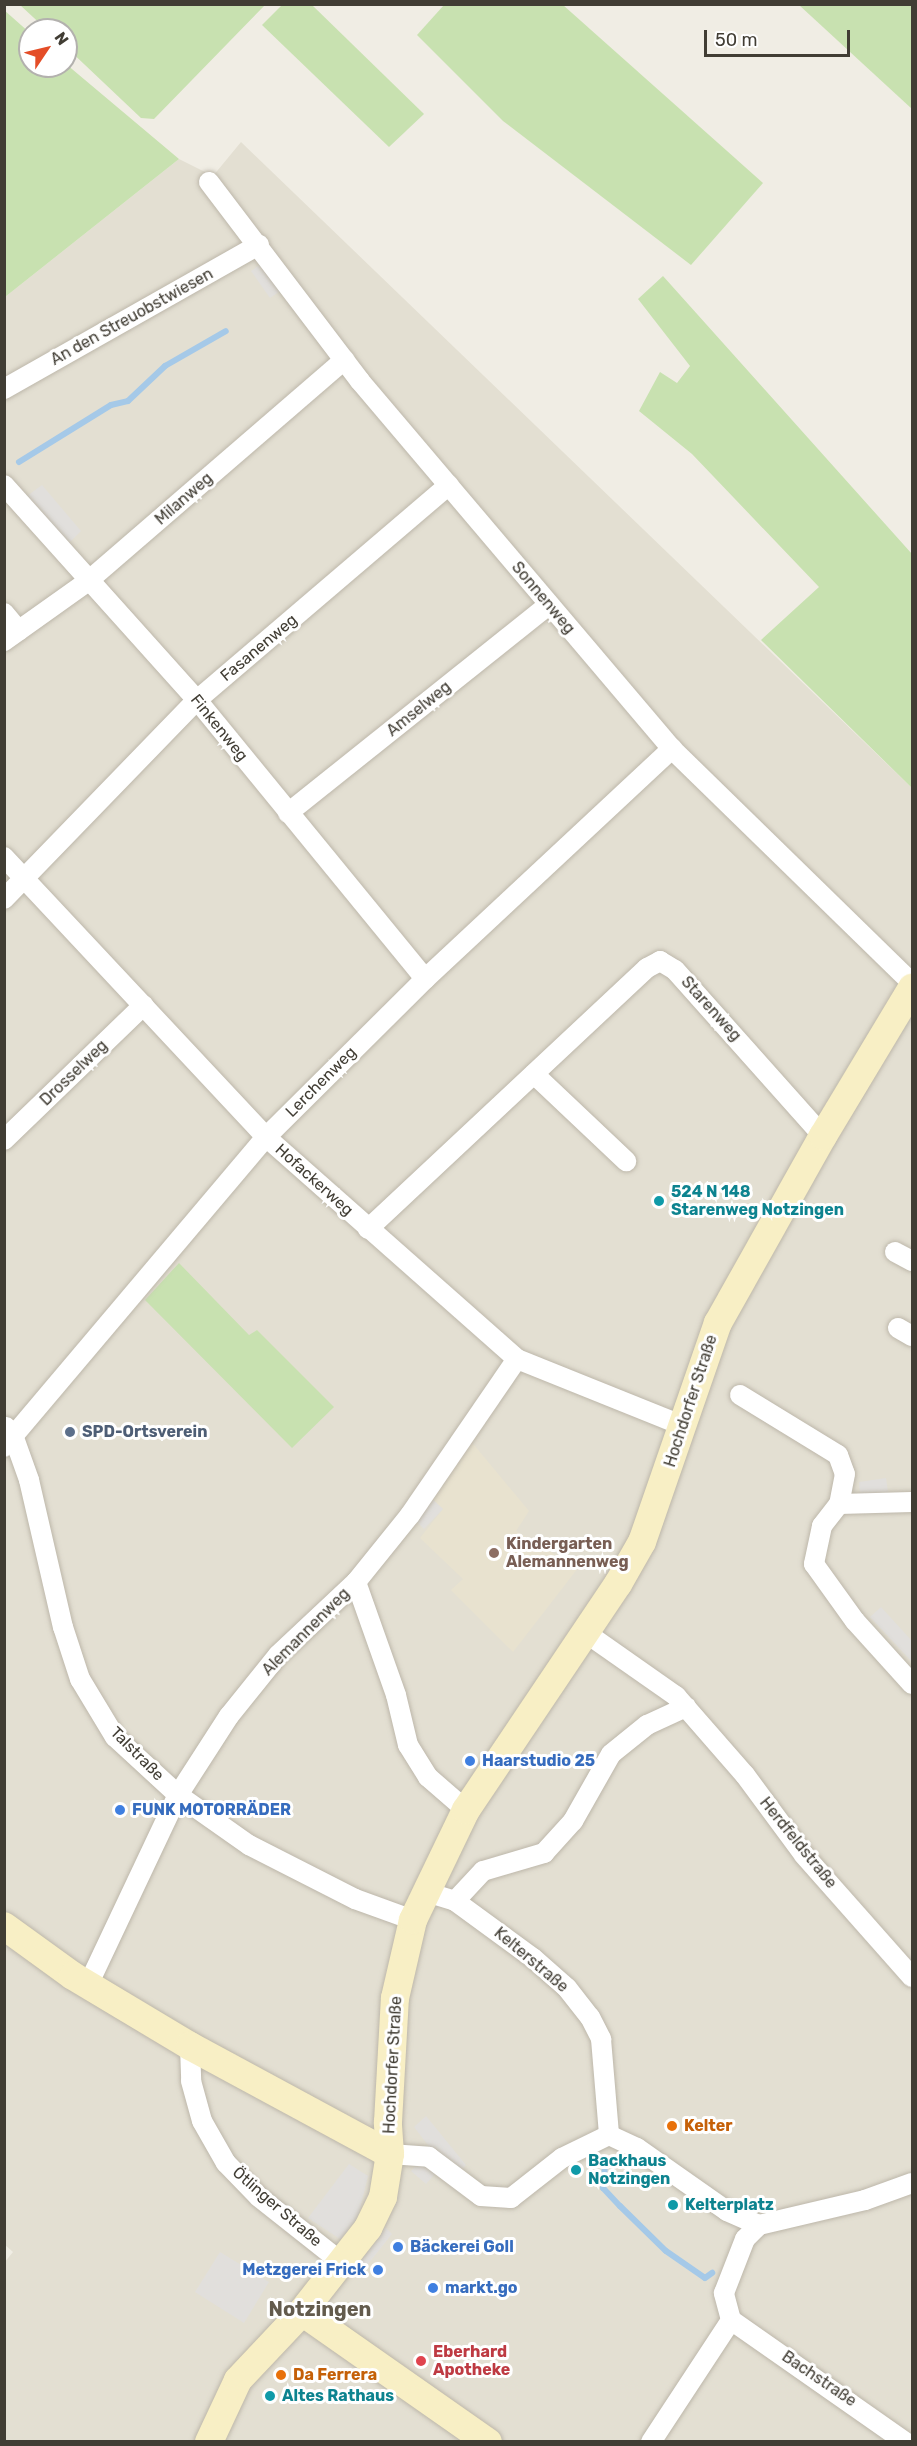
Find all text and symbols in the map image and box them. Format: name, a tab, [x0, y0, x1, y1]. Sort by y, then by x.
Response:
north arrow	[18, 18, 78, 78]
scale bar	[707, 18, 852, 56]
text: N	[50, 28, 73, 49]
text: 50 m	[715, 29, 758, 51]
street label: An den Streuobstwiesen	[47, 264, 217, 370]
street label: Milanweg	[151, 469, 217, 529]
street label: Sonnenweg	[507, 558, 579, 638]
street label: Fasanenweg	[217, 610, 301, 686]
street label: Amselweg	[383, 677, 455, 741]
street label: Finkenweg	[186, 691, 252, 765]
street label: Starenweg	[677, 973, 745, 1045]
street label: Drosselweg	[36, 1036, 112, 1110]
street label: Lerchenweg	[282, 1043, 360, 1121]
street label: Hofackerweg	[271, 1140, 357, 1220]
place label: 524 N 148 Starenweg Notzingen	[671, 1182, 844, 1220]
marker: 524 N 148 Starenweg Notzingen	[652, 1194, 666, 1208]
street label: Hochdorfer Straße	[661, 1332, 721, 1470]
place label: SPD-Ortsverein	[82, 1422, 207, 1442]
marker: SPD-Ortsverein	[63, 1425, 77, 1439]
place label: Kindergarten Alemannenweg	[506, 1534, 629, 1572]
marker: Kindergarten Alemannenweg	[487, 1546, 501, 1560]
street label: Alemannenweg	[258, 1584, 354, 1680]
street label: Talstraße	[106, 1723, 168, 1785]
place label: Haarstudio 25	[482, 1751, 595, 1771]
marker: Haarstudio 25	[463, 1754, 477, 1768]
street label: Herdfeldstraße	[755, 1794, 841, 1892]
place label: FUNK MOTORRÄDER	[132, 1800, 291, 1820]
marker: FUNK MOTORRÄDER	[113, 1803, 127, 1817]
street label: Kelterstraße	[490, 1923, 572, 1997]
street label: Hochdorfer Straße	[380, 1995, 406, 2135]
place label: Kelter	[684, 2116, 732, 2136]
marker: Kelter	[665, 2119, 679, 2133]
place label: Backhaus Notzingen	[588, 2151, 670, 2189]
street label: Ötlinger Straße	[228, 2163, 326, 2251]
marker: Backhaus Notzingen	[569, 2163, 583, 2177]
place label: Kelterplatz	[685, 2195, 774, 2215]
marker: Kelterplatz	[666, 2198, 680, 2212]
place label: Bäckerei Goll	[410, 2237, 514, 2257]
marker: Bäckerei Goll	[391, 2240, 405, 2254]
place label: Metzgerei Frick	[242, 2260, 366, 2280]
marker: Metzgerei Frick	[371, 2263, 385, 2277]
place label: markt.go	[445, 2278, 518, 2298]
marker: markt.go	[426, 2281, 440, 2295]
district label: Notzingen	[269, 2297, 371, 2321]
place label: Eberhard Apotheke	[433, 2342, 510, 2380]
street label: Bachstraße	[778, 2347, 860, 2411]
marker: Eberhard Apotheke	[414, 2354, 428, 2368]
place label: Da Ferrera	[293, 2365, 377, 2385]
marker: Da Ferrera	[274, 2368, 288, 2382]
place label: Altes Rathaus	[282, 2386, 394, 2406]
marker: Altes Rathaus	[263, 2389, 277, 2403]

